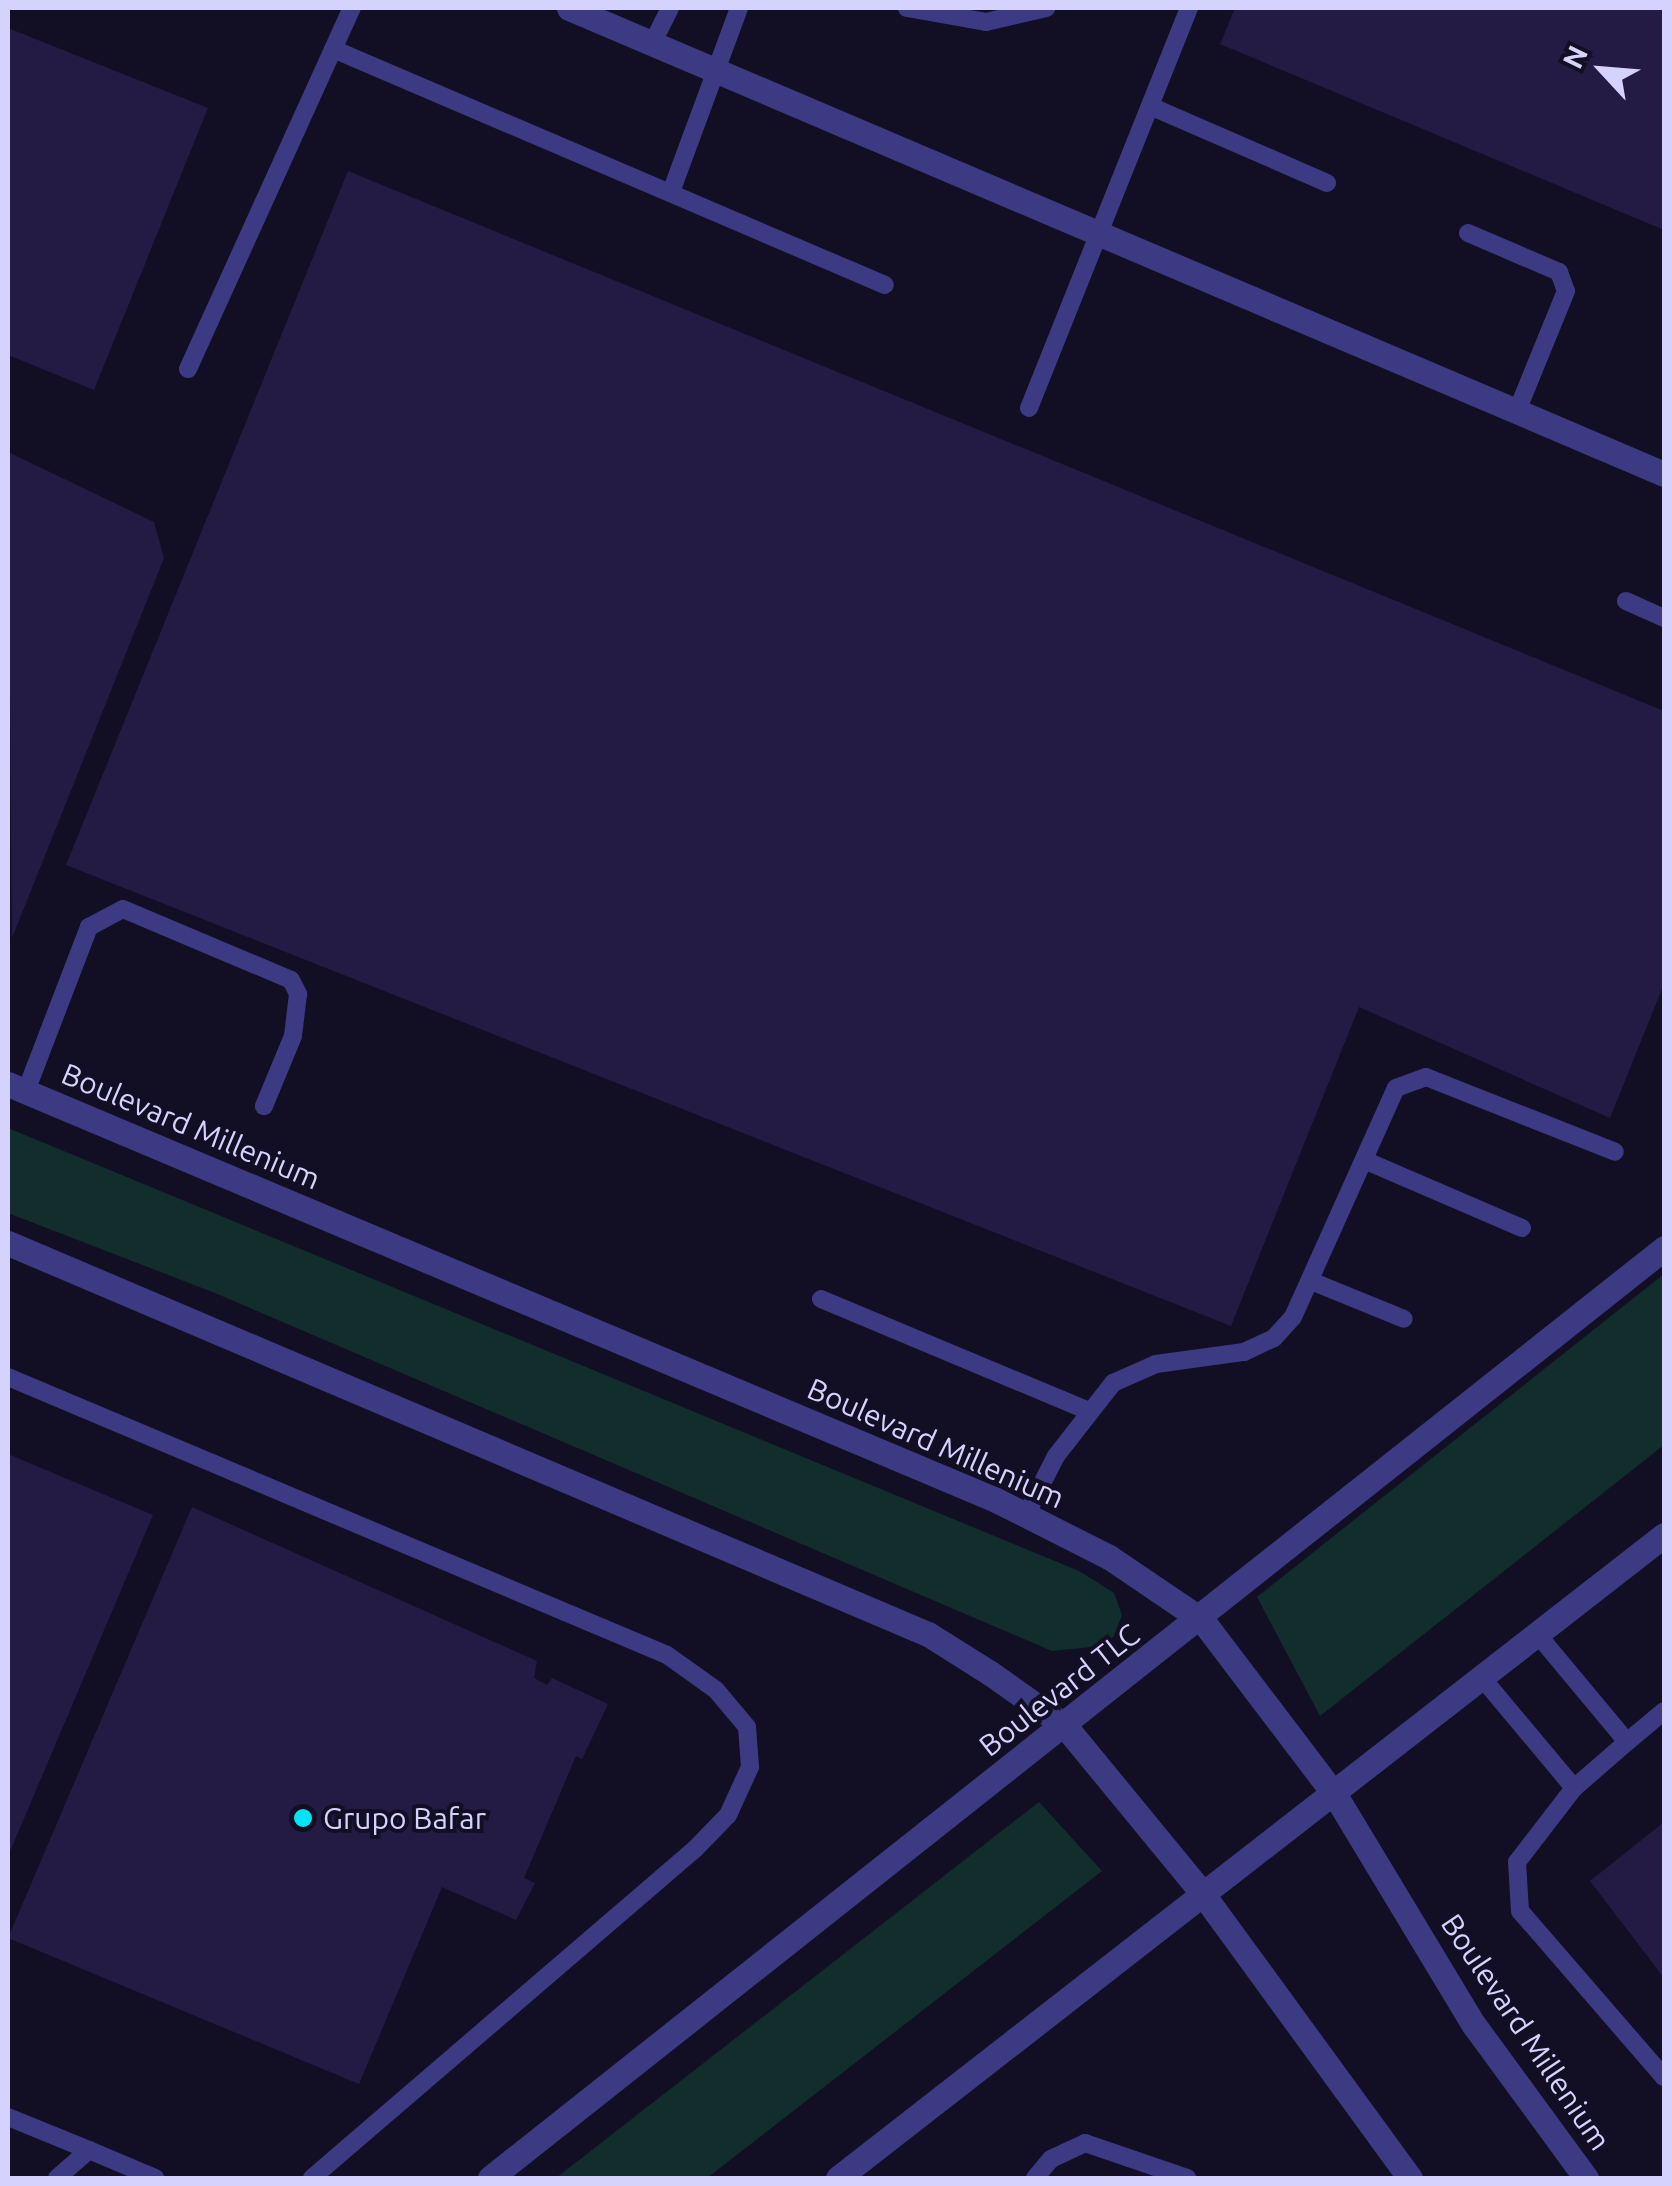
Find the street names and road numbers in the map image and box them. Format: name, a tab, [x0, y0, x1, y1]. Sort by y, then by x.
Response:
street label: Boulevard Millenium	[56, 1055, 326, 1197]
street label: Boulevard Millenium	[802, 1370, 1070, 1516]
street label: Boulevard TLC	[972, 1616, 1146, 1764]
street label: Boulevard Millenium	[1434, 1907, 1618, 2157]

